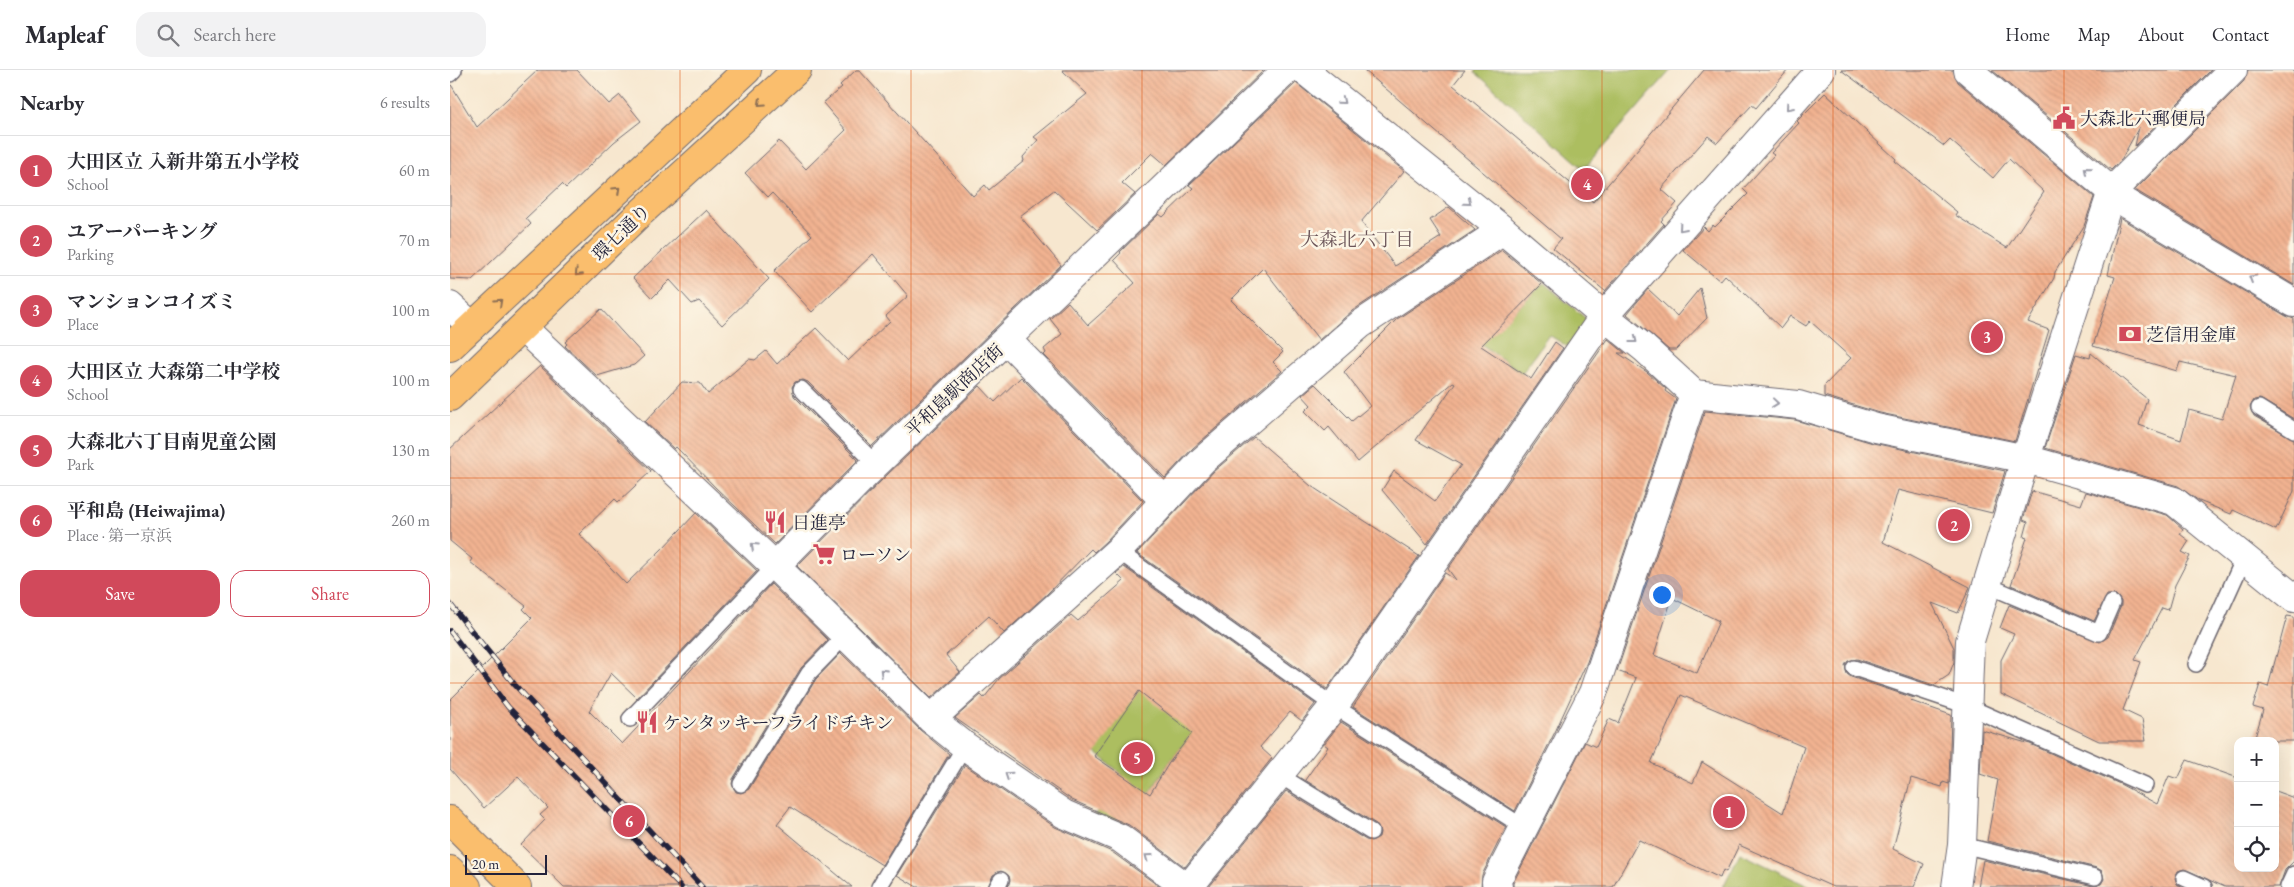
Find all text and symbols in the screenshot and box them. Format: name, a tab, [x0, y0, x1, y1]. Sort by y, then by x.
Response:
search box	[136, 12, 486, 57]
text: Mapleaf	[25, 19, 106, 50]
icon: search	[154, 21, 182, 49]
text: Search here	[194, 22, 276, 47]
text: Home	[2005, 23, 2050, 46]
text: Map	[2078, 23, 2110, 46]
text: About	[2138, 23, 2184, 46]
text: Contact	[2212, 23, 2269, 46]
text: Nearby	[20, 89, 84, 116]
text: 6 results	[380, 92, 430, 113]
one-way arrow	[1336, 95, 1345, 103]
one-way arrow	[757, 97, 766, 106]
one-way arrow	[1786, 101, 1795, 110]
public building icon: 大森北六郵便局	[2051, 105, 2077, 131]
place label: 大森北六郵便局	[2080, 107, 2206, 130]
text: 大田区立 入新井第五小学校	[67, 149, 300, 174]
text: 1	[32, 160, 40, 181]
text: 60 m	[399, 160, 430, 181]
pin: 4	[1571, 165, 1603, 203]
one-way arrow	[2084, 167, 2093, 176]
text: School	[67, 174, 109, 195]
one-way arrow	[611, 187, 620, 196]
one-way arrow	[1463, 197, 1472, 206]
street label: 環七通り	[587, 199, 655, 265]
text: ユアーパーキング	[67, 219, 217, 244]
one-way arrow	[1678, 223, 1687, 232]
district label: 大森北六丁目	[1300, 227, 1414, 252]
text: 2	[32, 230, 40, 251]
text: 70 m	[399, 230, 430, 251]
text: Parking	[67, 244, 114, 265]
one-way arrow	[575, 268, 584, 277]
one-way arrow	[2249, 274, 2258, 284]
text: マンションコイズミ	[67, 289, 236, 314]
one-way arrow	[493, 299, 502, 308]
text: 3	[32, 300, 40, 321]
text: 100 m	[391, 300, 430, 321]
text: Place	[67, 314, 99, 335]
pin: 3	[1971, 318, 2003, 356]
bank icon: 芝信用金庫	[2117, 321, 2143, 347]
place label: 芝信用金庫	[2146, 323, 2236, 346]
one-way arrow	[1628, 334, 1637, 342]
street label: 平和島駅商店街	[900, 339, 1008, 441]
text: 大田区立 大森第二中学校	[67, 359, 281, 384]
text: 4	[32, 370, 40, 391]
text: 100 m	[391, 370, 430, 391]
text: School	[67, 384, 109, 405]
one-way arrow	[1771, 397, 1779, 408]
text: 大森北六丁目南児童公園	[67, 429, 276, 454]
text: 5	[32, 440, 40, 461]
text: 130 m	[391, 440, 430, 461]
text: Park	[67, 454, 94, 475]
text: 平和島 (Heiwajima)	[67, 498, 225, 523]
pin: 2	[1938, 506, 1970, 544]
restaurant icon: 日進亭	[762, 509, 788, 535]
text: 6	[32, 510, 40, 531]
text: 260 m	[391, 510, 430, 531]
place label: 日進亭	[792, 511, 846, 534]
text: Place · 第一京浜	[67, 525, 172, 546]
supermarket icon: ローソン	[811, 541, 837, 567]
one-way arrow	[751, 543, 760, 552]
place label: ローソン	[840, 543, 911, 566]
button: Save	[20, 570, 220, 617]
button: Share	[230, 570, 430, 617]
your location	[1649, 582, 1675, 608]
one-way arrow	[880, 669, 889, 678]
restaurant icon: ケンタッキーフライドチキン	[634, 709, 660, 735]
place label: ケンタッキーフライドチキン	[663, 711, 894, 734]
map controls	[2234, 737, 2279, 872]
button: +	[2234, 737, 2279, 782]
pin: 5	[1121, 739, 1153, 777]
one-way arrow	[1004, 772, 1014, 781]
button: −	[2234, 782, 2279, 827]
pin: 1	[1713, 793, 1745, 831]
pin: 6	[613, 802, 645, 840]
button: locate	[2234, 827, 2279, 872]
scale bar	[465, 852, 548, 875]
one-way arrow	[1144, 854, 1153, 863]
text: 20 m	[472, 855, 499, 873]

